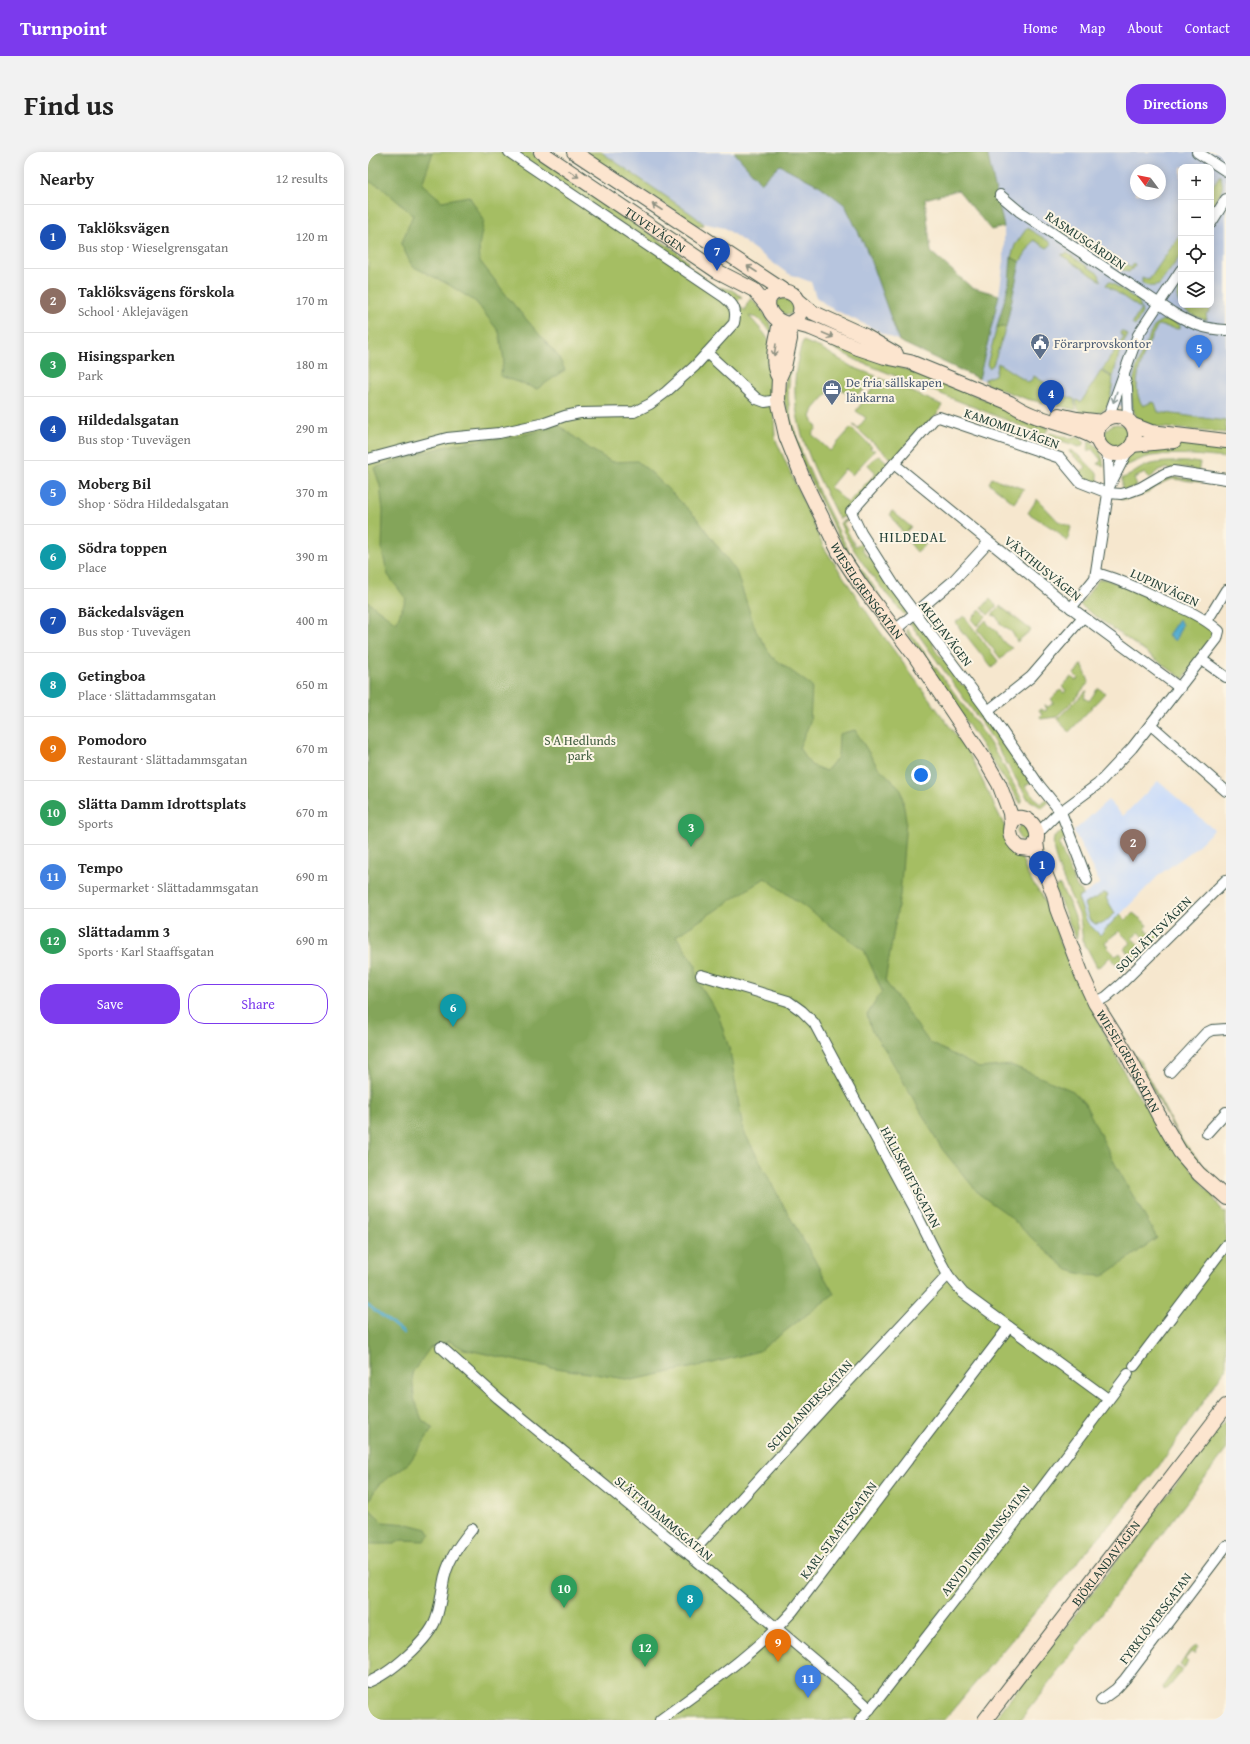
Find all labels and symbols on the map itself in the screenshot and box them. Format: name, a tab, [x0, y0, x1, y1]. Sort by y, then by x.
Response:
north arrow	[1130, 164, 1166, 200]
one-way arrow	[568, 170, 579, 178]
street label: TUVEVÄGEN	[621, 202, 690, 257]
one-way arrow	[652, 203, 663, 211]
street label: RASMUSGÅRDEN	[1042, 206, 1130, 275]
pin: 7	[704, 238, 730, 271]
one-way arrow	[747, 265, 758, 273]
one-way arrow	[822, 332, 834, 340]
public building icon: Förarprovskontor	[1029, 332, 1051, 360]
place label: Förarprovskontor	[1054, 334, 1151, 353]
pin: 5	[1186, 335, 1212, 368]
one-way arrow	[771, 343, 779, 356]
place label: De fria sällskapen länkarna	[846, 373, 943, 407]
office icon: De fria sällskapen länkarna	[821, 378, 843, 406]
pin: 4	[1038, 380, 1064, 413]
one-way arrow	[1111, 390, 1118, 403]
street label: KAMOMILLVÄGEN	[962, 403, 1062, 454]
district label: HILDEDAL	[879, 527, 947, 547]
street label: VÄXTHUSVÄGEN	[1000, 531, 1086, 606]
street label: WIESELGRENSGATAN	[826, 539, 908, 644]
street label: LUPINVÄGEN	[1127, 563, 1203, 612]
street label: AKLEJAVÄGEN	[914, 596, 977, 671]
park label: S A Hedlunds park	[544, 731, 616, 765]
your location	[911, 765, 931, 785]
pin: 3	[678, 814, 704, 847]
pin: 2	[1120, 829, 1146, 862]
pin: 1	[1029, 851, 1055, 884]
street label: SOLSLÄTTSVÄGEN	[1111, 892, 1196, 977]
pin: 6	[440, 994, 466, 1027]
street label: WIESELGRENSGATAN	[1091, 1006, 1165, 1116]
street label: HÄLLSKRIFTSGATAN	[876, 1123, 946, 1232]
street label: SCHOLANDERSGATAN	[762, 1355, 857, 1455]
street label: SLÄTTADAMMSGATAN	[610, 1472, 717, 1566]
street label: KARL STAAFFSGATAN	[795, 1477, 882, 1583]
street label: ARVID LINDMANSGATAN	[936, 1480, 1035, 1600]
street label: BJÖRLANDAVÄGEN	[1067, 1516, 1145, 1610]
street label: FYRKLÖVERSGATAN	[1115, 1568, 1196, 1668]
pin: 10	[551, 1575, 577, 1608]
pin: 8	[677, 1585, 703, 1618]
pin: 9	[765, 1629, 791, 1662]
pin: 12	[632, 1634, 658, 1667]
pin: 11	[795, 1665, 821, 1698]

